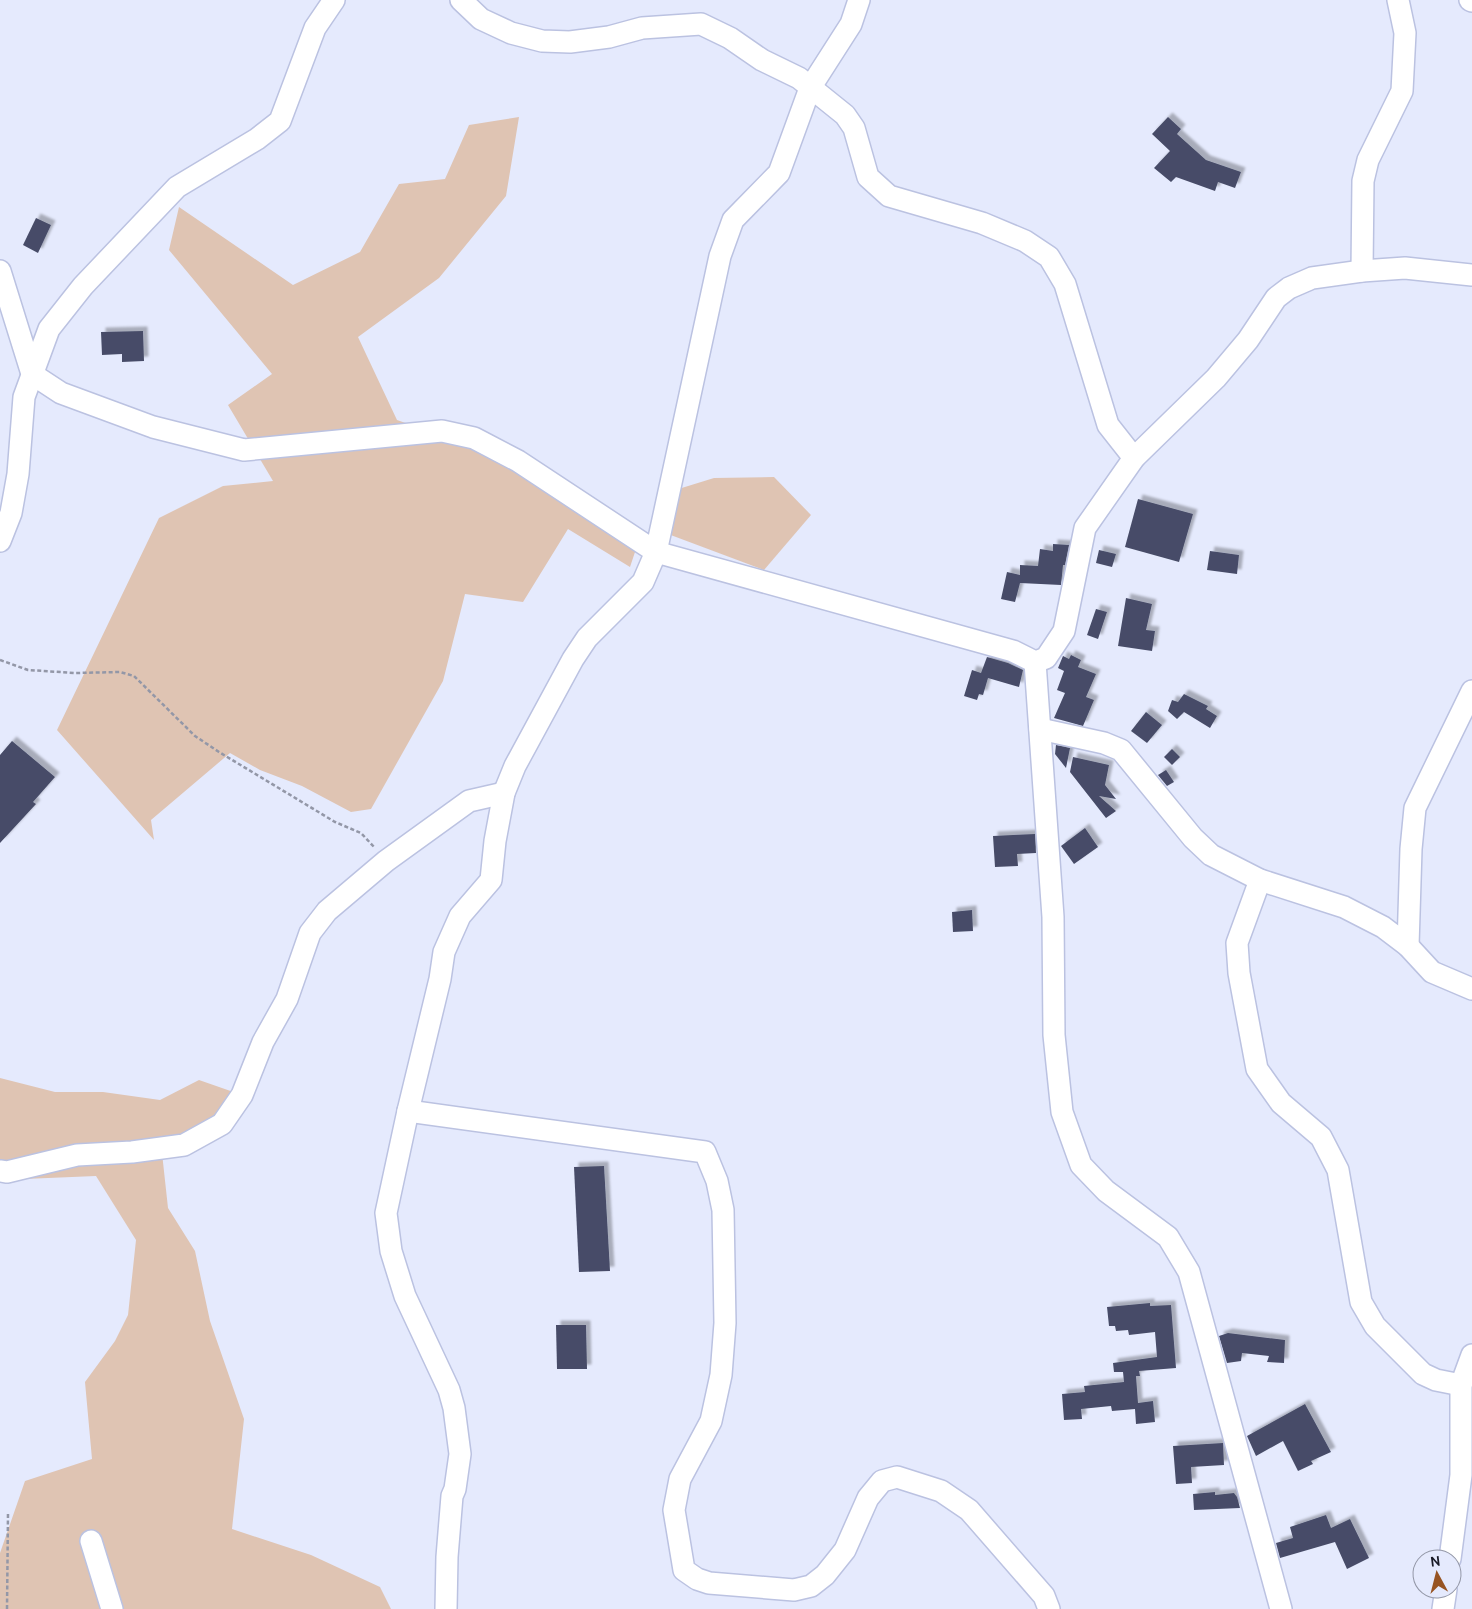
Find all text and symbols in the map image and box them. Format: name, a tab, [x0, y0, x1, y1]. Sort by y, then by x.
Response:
north arrow	[1412, 1549, 1462, 1599]
text: N	[1429, 1552, 1441, 1571]

